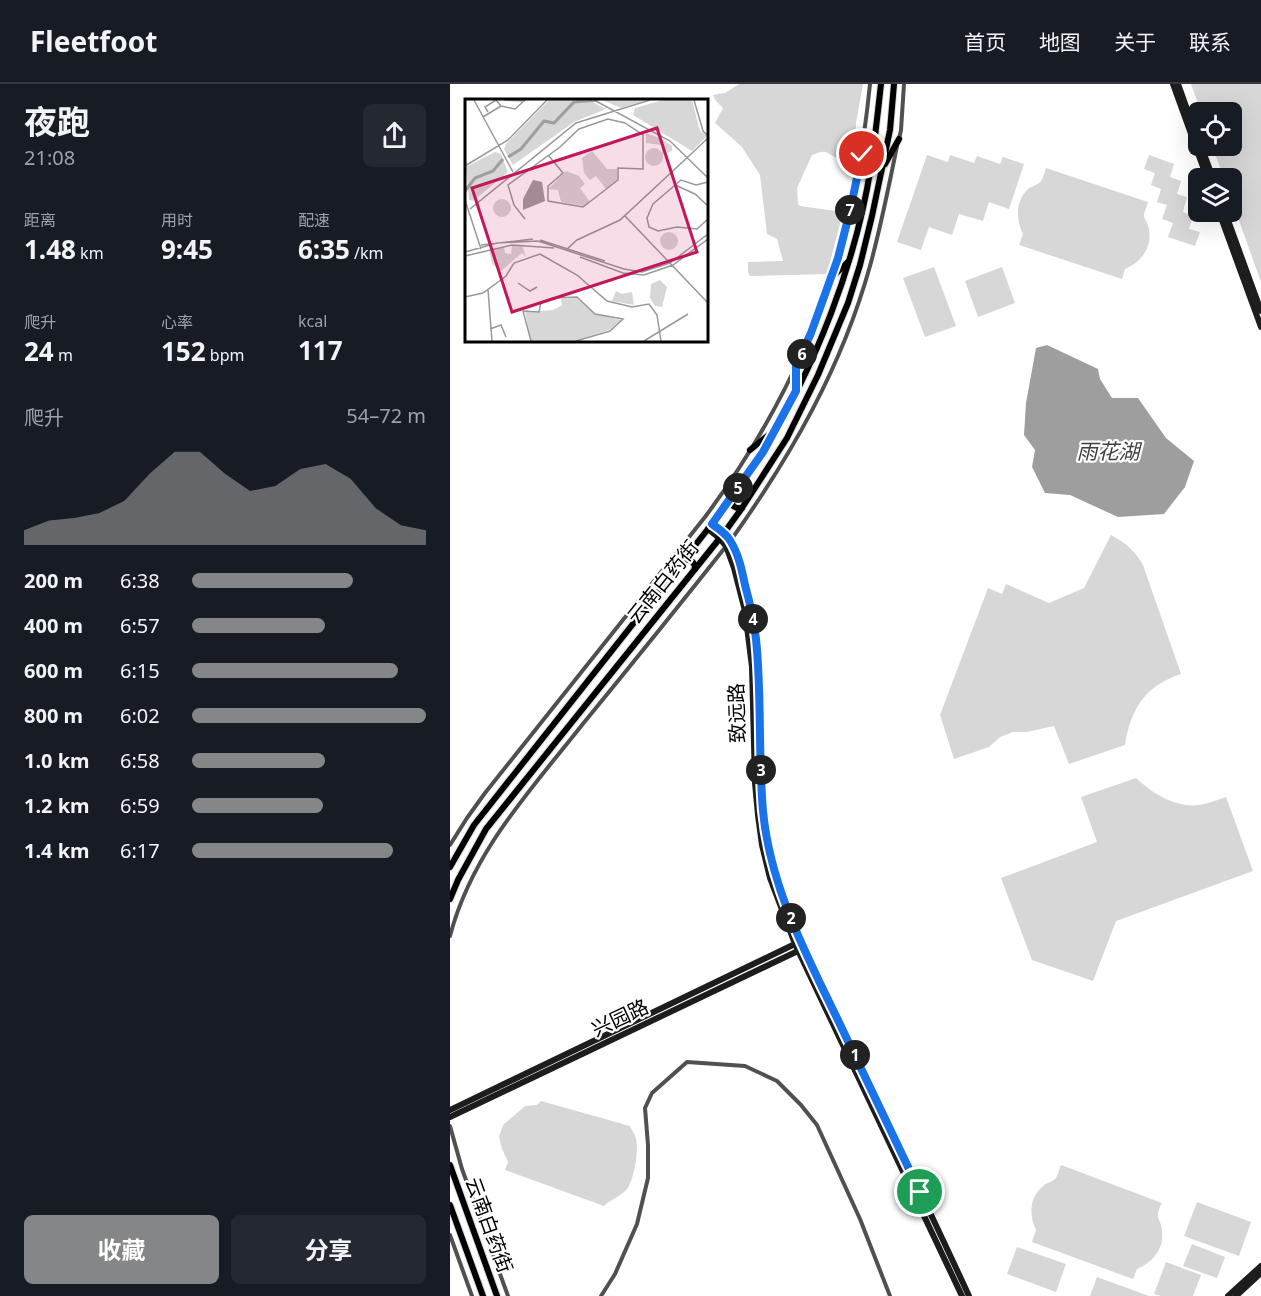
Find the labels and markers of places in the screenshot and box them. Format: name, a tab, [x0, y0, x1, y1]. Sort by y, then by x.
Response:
pin	[836, 128, 887, 179]
pin: 7	[835, 195, 865, 225]
pin: 6	[787, 339, 817, 369]
pin: 5	[723, 473, 753, 503]
pin: 4	[738, 604, 768, 634]
pin: 3	[746, 755, 776, 785]
pin: 2	[776, 903, 806, 933]
pin: 1	[840, 1040, 870, 1070]
pin	[894, 1166, 945, 1217]

